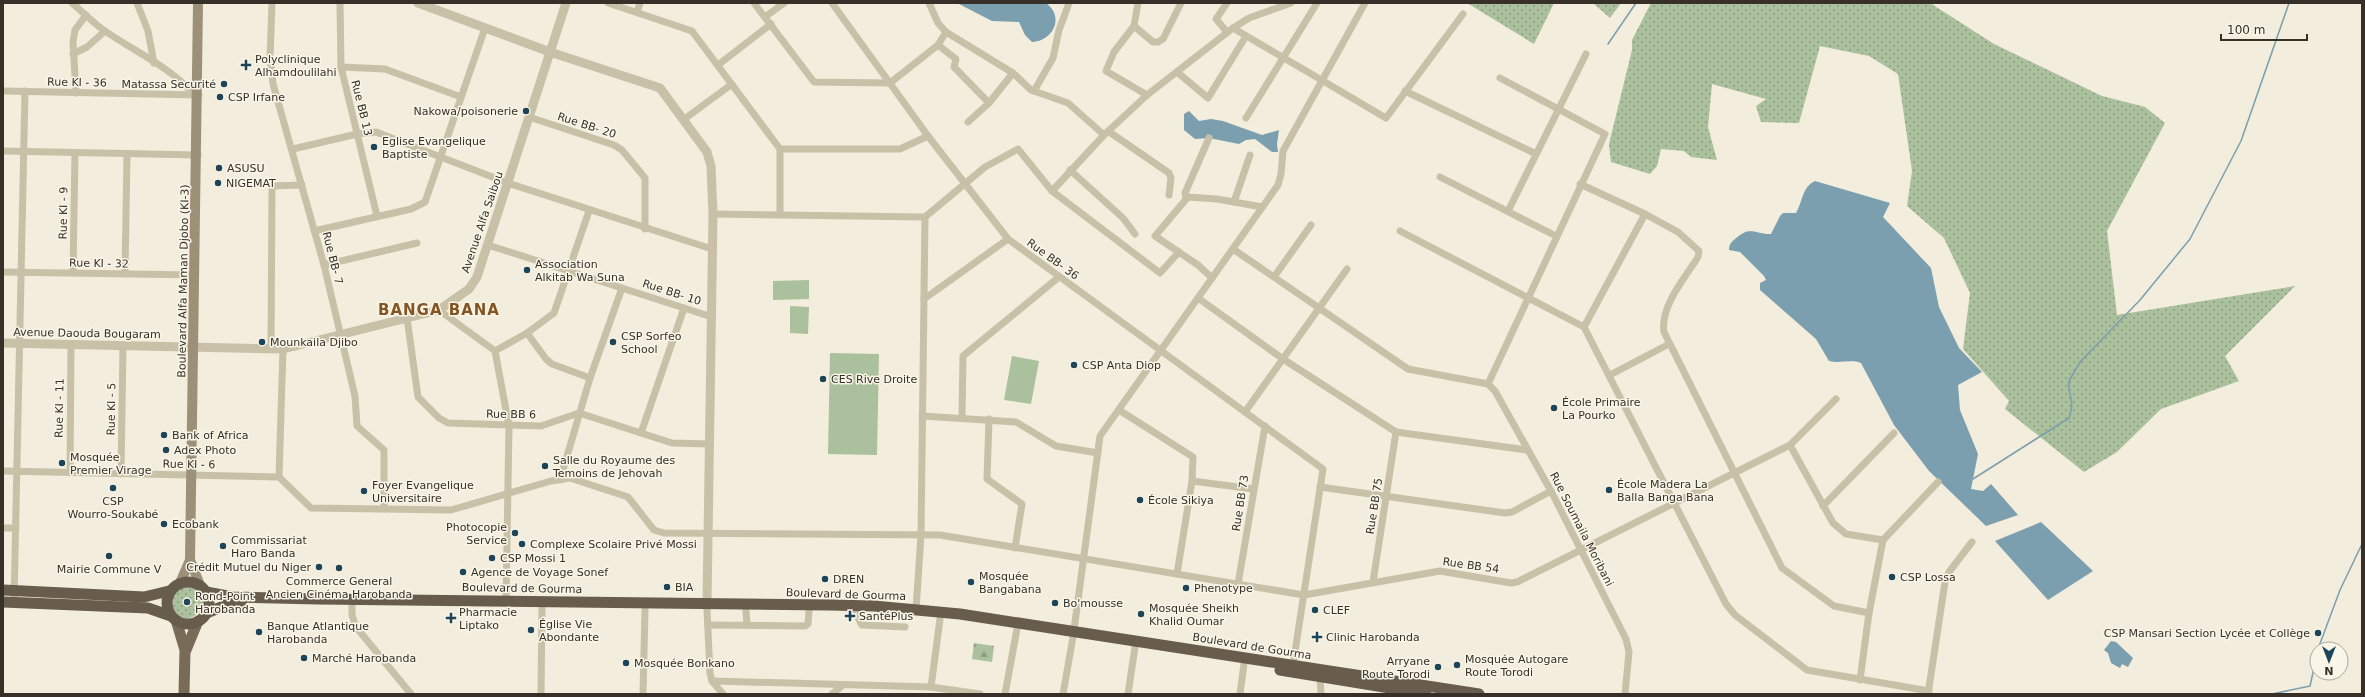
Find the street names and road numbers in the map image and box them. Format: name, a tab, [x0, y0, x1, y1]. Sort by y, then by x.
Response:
street label: Rue KI - 36	[47, 75, 107, 90]
street label: Rue BB 13	[348, 79, 375, 137]
street label: Rue BB- 20	[556, 110, 618, 141]
street label: Avenue Alfa Saibou	[459, 170, 506, 275]
street label: Boulevard Alfa Maman Djobo (KI-3)	[175, 184, 192, 378]
street label: Rue KI - 9	[57, 186, 70, 240]
street label: Rue BB- 7	[320, 230, 345, 286]
street label: Rue BB- 36	[1024, 236, 1081, 283]
street label: Rue KI - 32	[69, 256, 129, 271]
street label: Rue BB- 10	[641, 277, 703, 308]
street label: Avenue Daouda Bougaram	[13, 326, 161, 341]
street label: Rue KI - 11	[52, 378, 67, 438]
street label: Rue KI - 5	[105, 382, 118, 436]
street label: Rue BB 6	[486, 408, 536, 421]
street label: Rue KI - 6	[162, 458, 216, 471]
street label: Rue Soumaila Moribani	[1547, 470, 1616, 589]
street label: Rue BB 73	[1230, 474, 1251, 532]
street label: Rue BB 75	[1364, 477, 1385, 535]
street label: Rue BB 54	[1442, 555, 1500, 576]
street label: Boulevard de Gourma	[462, 581, 582, 596]
street label: Boulevard de Gourma	[786, 586, 906, 603]
street label: Boulevard de Gourma	[1191, 631, 1312, 662]

